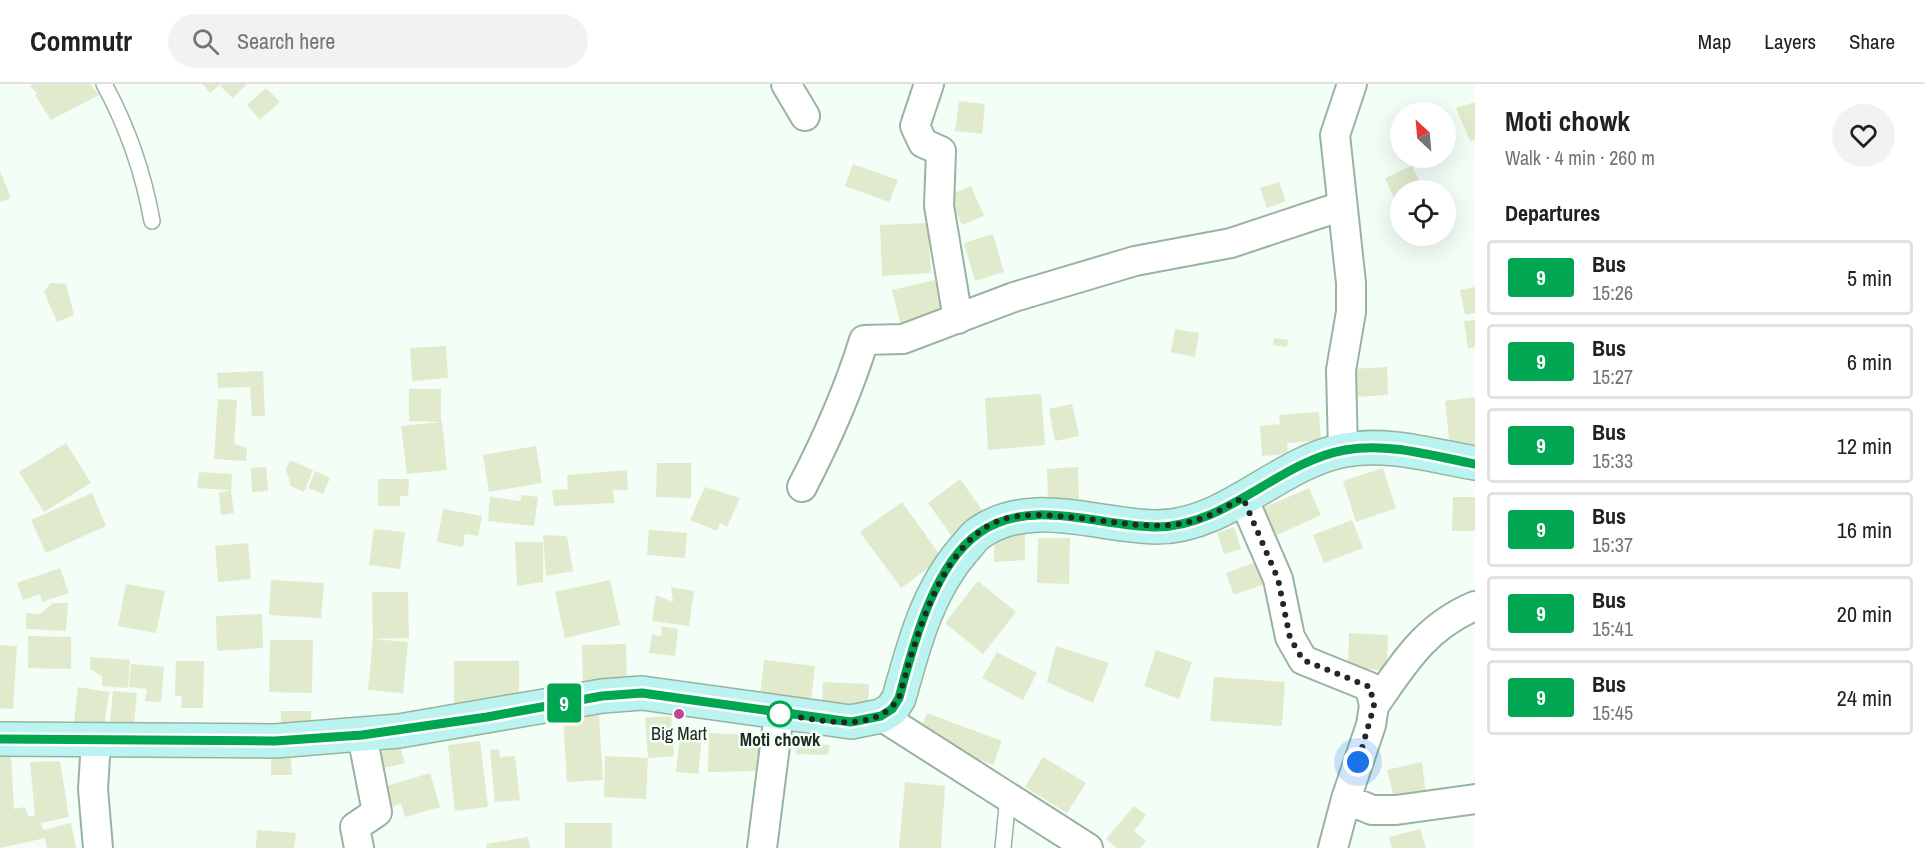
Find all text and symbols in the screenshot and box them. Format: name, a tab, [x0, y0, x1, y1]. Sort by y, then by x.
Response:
search box	[168, 14, 588, 68]
text: Commutr	[30, 22, 132, 60]
icon: search	[189, 25, 222, 58]
text: Search here	[237, 26, 335, 56]
text: Map	[1698, 27, 1731, 56]
text: Layers	[1764, 27, 1816, 56]
text: Share	[1849, 27, 1895, 56]
north arrow	[1390, 102, 1456, 168]
map controls	[1390, 102, 1456, 246]
text: Moti chowk	[1505, 102, 1630, 140]
button: heart	[1832, 104, 1895, 167]
text: Walk · 4 min · 260 m	[1505, 144, 1655, 171]
button: locate	[1390, 180, 1456, 246]
text: Departures	[1505, 198, 1600, 228]
text: Bus	[1592, 249, 1626, 279]
text: 9	[1536, 263, 1546, 292]
text: 5 min	[1847, 263, 1892, 293]
text: 15:26	[1592, 279, 1633, 306]
text: Bus	[1592, 333, 1626, 363]
text: 9	[1536, 347, 1546, 376]
text: 6 min	[1847, 347, 1892, 377]
text: 15:27	[1592, 363, 1633, 390]
text: Bus	[1592, 417, 1626, 447]
text: 9	[1536, 431, 1546, 460]
text: 12 min	[1837, 431, 1892, 461]
text: 15:33	[1592, 447, 1633, 474]
text: Bus	[1592, 501, 1626, 531]
text: 9	[1536, 515, 1546, 544]
text: 16 min	[1837, 515, 1892, 545]
text: 15:37	[1592, 531, 1633, 558]
text: Bus	[1592, 585, 1626, 615]
text: 9	[1536, 599, 1546, 628]
text: 20 min	[1837, 599, 1892, 629]
text: 15:41	[1592, 615, 1633, 642]
text: Bus	[1592, 669, 1626, 699]
text: 9	[1536, 683, 1546, 712]
text: 24 min	[1837, 683, 1892, 713]
line badge: 9	[544, 684, 584, 722]
text: 9	[559, 689, 569, 718]
text: 15:45	[1592, 699, 1633, 726]
marker: Moti chowk	[767, 701, 793, 727]
marker: Big Mart	[672, 707, 686, 721]
place label: Big Mart	[651, 721, 707, 746]
place label: Moti chowk	[740, 727, 821, 752]
your location	[1343, 747, 1373, 777]

